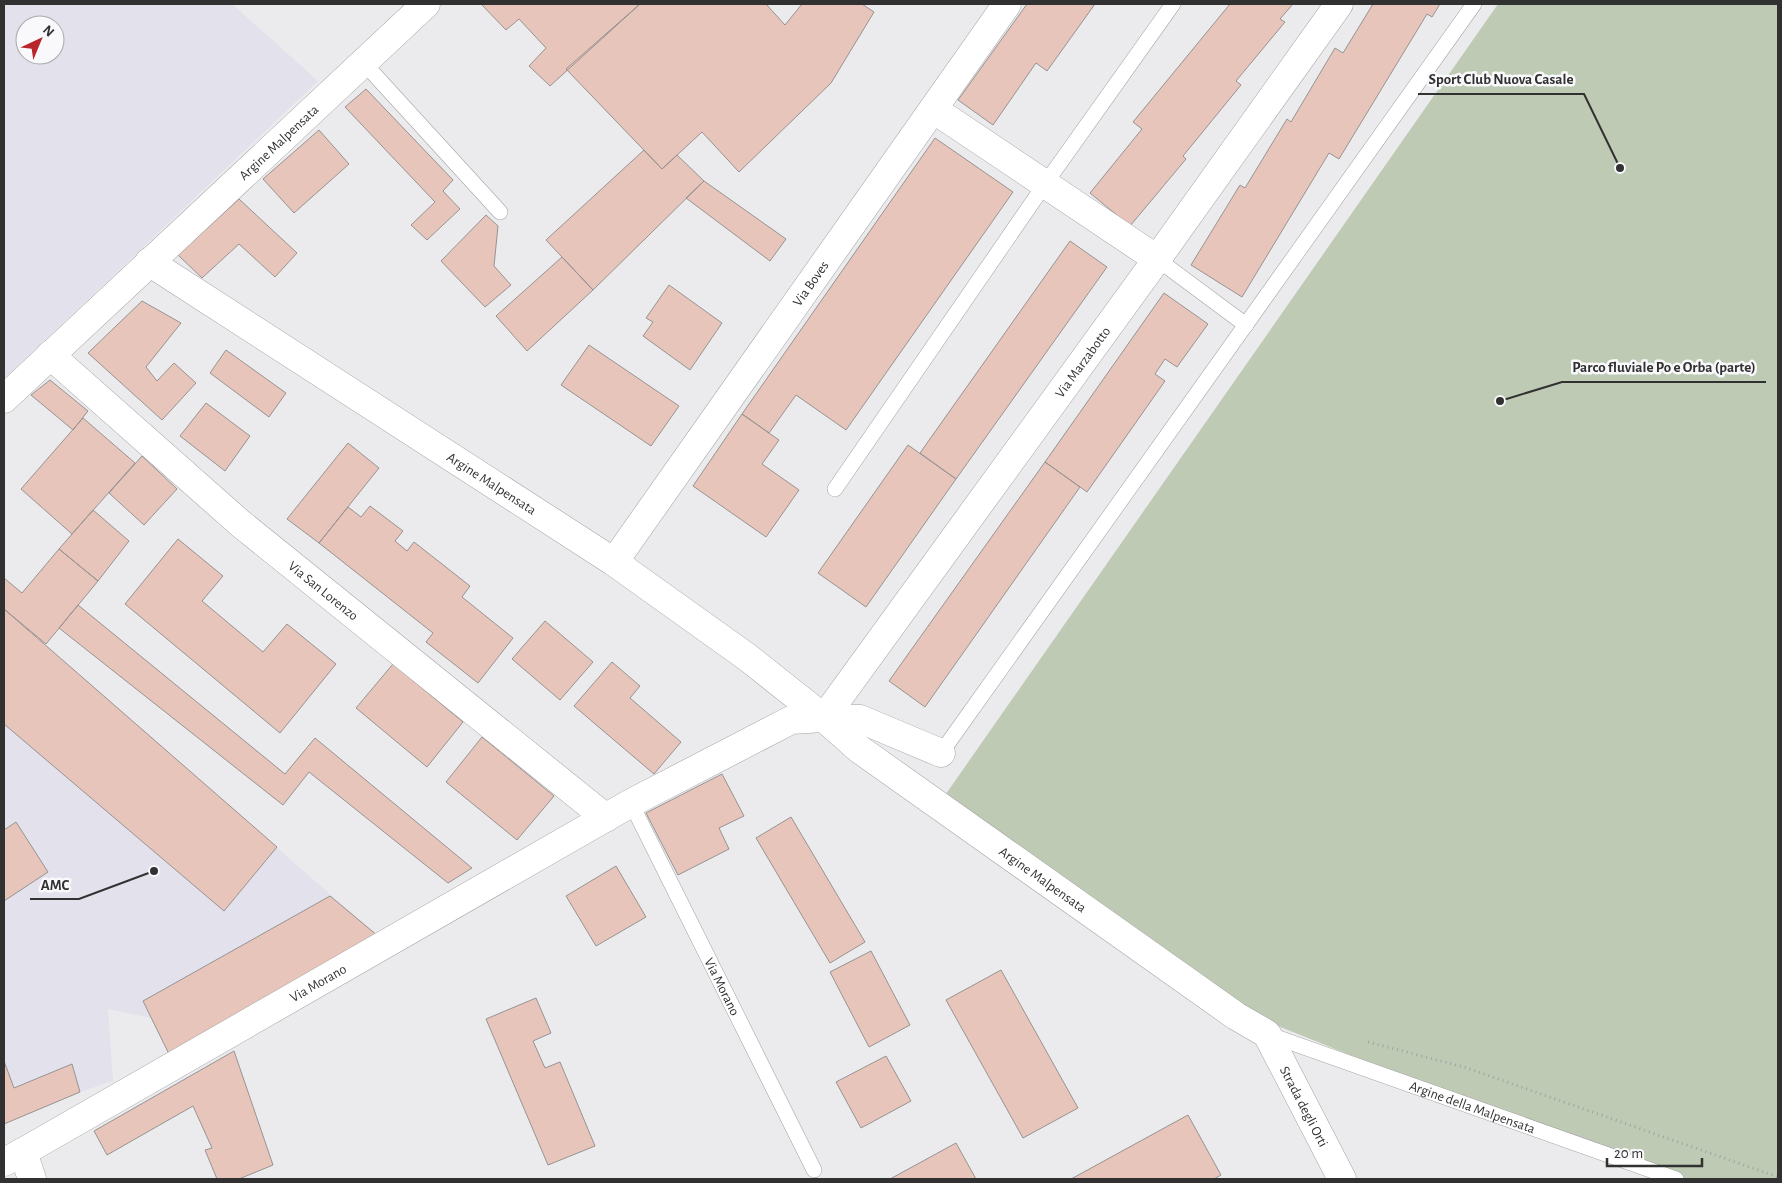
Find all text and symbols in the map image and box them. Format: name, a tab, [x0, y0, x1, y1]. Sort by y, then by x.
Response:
north arrow	[15, 15, 65, 65]
text: N	[40, 23, 57, 40]
callout: Sport Club Nuova Casale	[1418, 64, 1584, 94]
text: Sport Club Nuova Casale	[1428, 72, 1574, 87]
street label: Argine Malpensata	[237, 102, 322, 183]
street label: Via Boves	[791, 259, 832, 309]
street label: Via Marzabotto	[1053, 324, 1114, 400]
callout: Parco fluviale Po e Orba (parte)	[1562, 352, 1766, 382]
text: Parco fluviale Po e Orba (parte)	[1572, 360, 1756, 375]
street label: Argine Malpensata	[444, 450, 539, 518]
street label: Via San Lorenzo	[285, 559, 361, 624]
street label: Argine Malpensata	[996, 845, 1089, 916]
callout: AMC	[30, 869, 79, 899]
text: AMC	[41, 878, 70, 893]
street label: Via Morano	[701, 956, 742, 1018]
street label: Via Morano	[288, 962, 349, 1005]
street label: Strada degli Orti	[1277, 1064, 1330, 1149]
street label: Argine della Malpensata	[1407, 1079, 1537, 1137]
scale bar	[1607, 1136, 1702, 1168]
text: 20 m	[1614, 1146, 1643, 1161]

